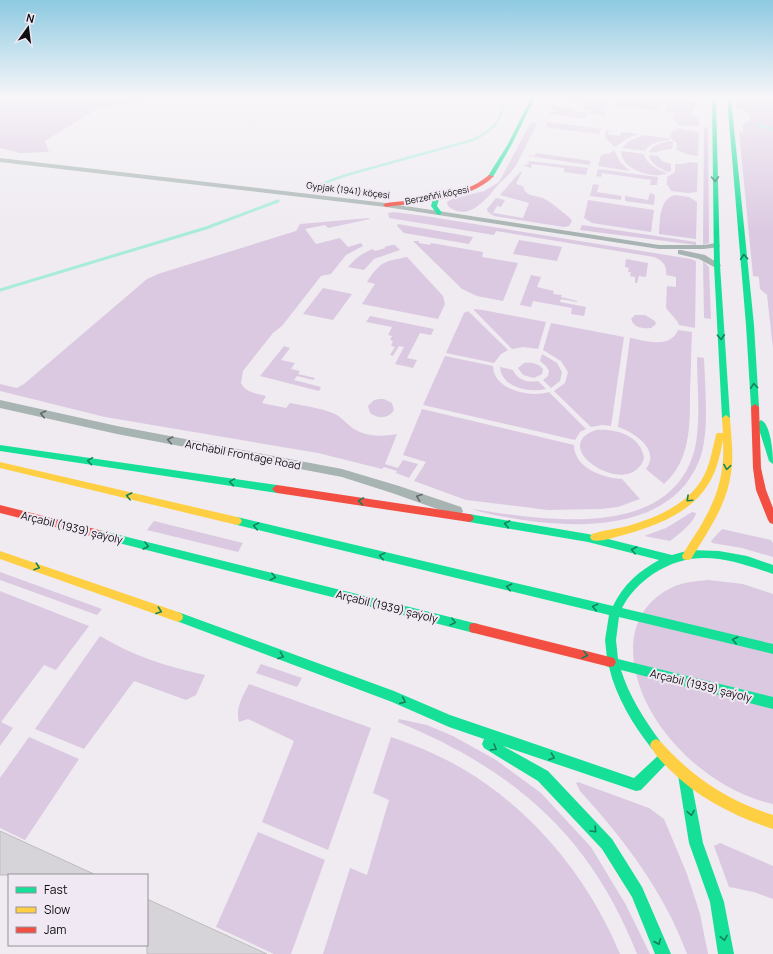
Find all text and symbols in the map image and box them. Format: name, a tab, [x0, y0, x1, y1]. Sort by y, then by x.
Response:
north arrow	[8, 8, 48, 48]
text: N	[25, 10, 36, 26]
one-way arrow	[711, 176, 719, 182]
street label: Gypjak (1941) köçesi	[306, 178, 390, 202]
street label: Berzeňňi köçesi	[404, 182, 470, 208]
one-way arrow	[739, 254, 748, 260]
one-way arrow	[716, 334, 725, 340]
one-way arrow	[749, 383, 758, 389]
one-way arrow	[40, 411, 46, 419]
street label: Archabil Frontage Road	[184, 435, 302, 473]
one-way arrow	[167, 436, 173, 445]
one-way arrow	[87, 457, 93, 466]
one-way arrow	[723, 464, 732, 470]
one-way arrow	[229, 478, 235, 487]
one-way arrow	[126, 492, 133, 501]
one-way arrow	[416, 494, 423, 502]
one-way arrow	[686, 495, 693, 502]
one-way arrow	[358, 497, 364, 506]
street label: Arçabil (1939) şaýoly	[20, 507, 125, 547]
one-way arrow	[504, 520, 510, 529]
one-way arrow	[253, 523, 259, 531]
one-way arrow	[143, 541, 150, 549]
one-way arrow	[631, 546, 638, 554]
one-way arrow	[379, 553, 385, 561]
one-way arrow	[33, 563, 40, 571]
one-way arrow	[269, 572, 276, 581]
one-way arrow	[505, 583, 512, 591]
street label: Arçabil (1939) şaýoly	[335, 586, 440, 626]
one-way arrow	[592, 603, 599, 612]
one-way arrow	[156, 606, 163, 614]
one-way arrow	[449, 617, 456, 626]
one-way arrow	[732, 637, 738, 645]
one-way arrow	[278, 651, 285, 659]
one-way arrow	[582, 651, 588, 659]
street label: Arçabil (1939) şaýoly	[649, 665, 754, 705]
one-way arrow	[399, 696, 407, 704]
one-way arrow	[490, 743, 498, 750]
one-way arrow	[548, 752, 555, 760]
one-way arrow	[686, 810, 695, 816]
one-way arrow	[589, 825, 596, 833]
legend	[8, 874, 148, 946]
text: Fast	[44, 881, 68, 898]
text: Slow	[44, 901, 70, 918]
text: Jam	[44, 921, 66, 938]
one-way arrow	[719, 935, 727, 941]
one-way arrow	[653, 937, 661, 945]

